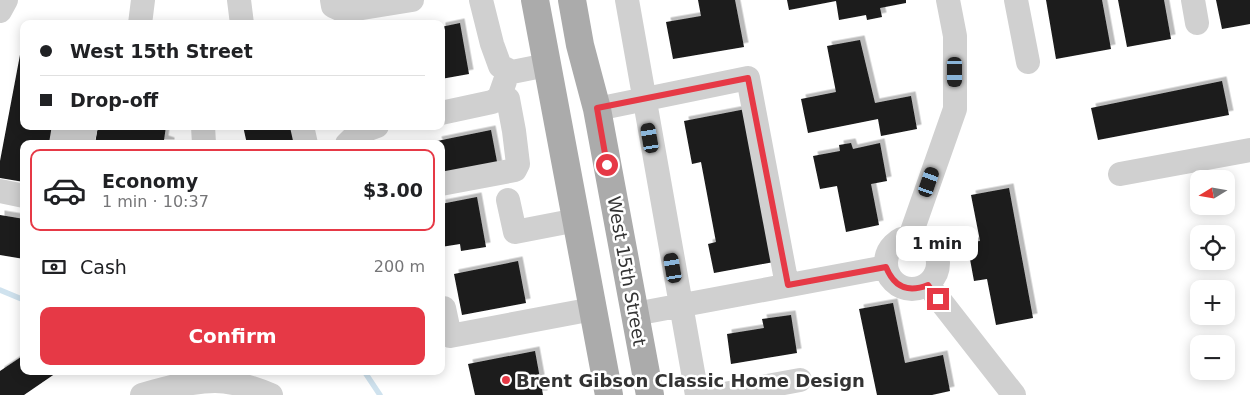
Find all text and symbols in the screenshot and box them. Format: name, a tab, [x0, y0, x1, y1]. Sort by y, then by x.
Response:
text: West 15th Street	[70, 40, 253, 62]
car	[947, 57, 962, 87]
text: Drop-off	[70, 89, 158, 111]
car	[640, 122, 659, 154]
route start	[596, 154, 618, 176]
car	[917, 165, 940, 199]
icon: car	[42, 168, 87, 213]
text: Economy	[102, 170, 198, 192]
north arrow	[1190, 170, 1235, 215]
map controls	[1190, 170, 1235, 380]
text: $3.00	[363, 179, 423, 201]
text: 1 min · 10:37	[102, 192, 209, 211]
street label: West 15th Street	[603, 194, 651, 348]
button: locate	[1190, 225, 1235, 270]
callout: 1 min	[897, 226, 979, 262]
text: 1 min	[912, 234, 962, 253]
car	[663, 252, 682, 284]
icon: cash	[40, 253, 68, 281]
text: Cash	[80, 256, 127, 278]
text: 200 m	[374, 257, 425, 276]
button: +	[1190, 280, 1235, 325]
route end	[927, 288, 949, 310]
button: Confirm	[40, 307, 425, 365]
button: −	[1190, 335, 1235, 380]
place label: Brent Gibson Classic Home Design	[516, 370, 865, 391]
marker: Brent Gibson Classic Home Design	[500, 374, 512, 386]

